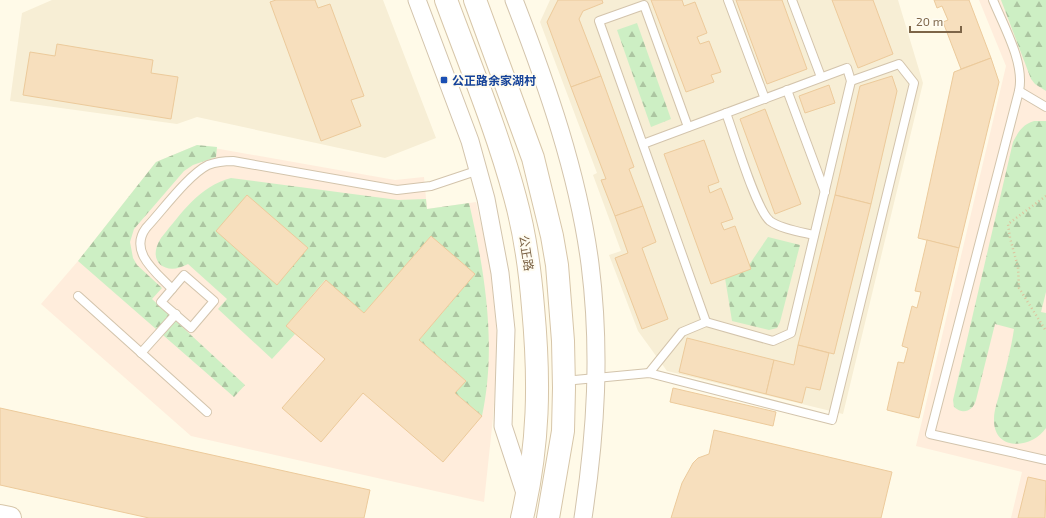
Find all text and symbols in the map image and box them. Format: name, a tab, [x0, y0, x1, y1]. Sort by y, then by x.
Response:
scale bar	[910, 8, 961, 34]
text: 20 m	[916, 14, 943, 28]
place label: 公正路余家湖村	[452, 73, 536, 87]
marker: 公正路余家湖村	[439, 75, 449, 85]
street label: 公正路	[517, 234, 537, 272]

